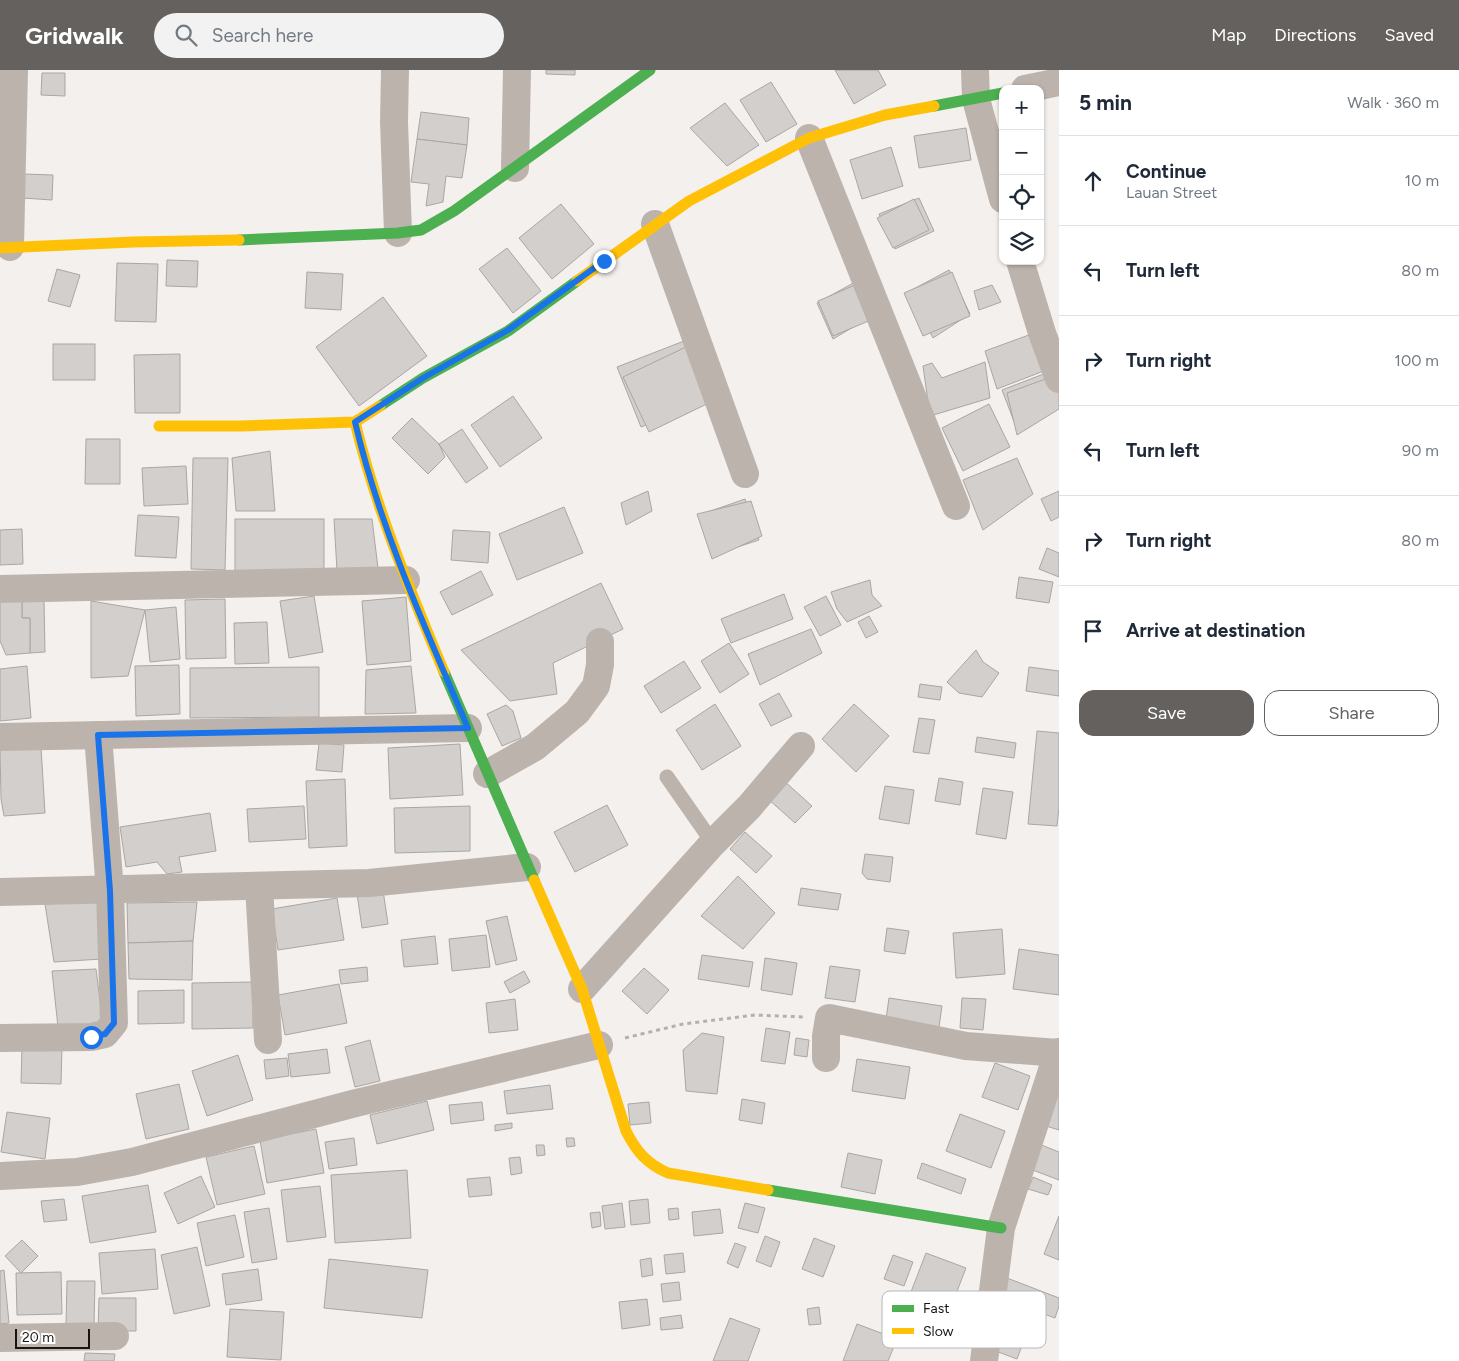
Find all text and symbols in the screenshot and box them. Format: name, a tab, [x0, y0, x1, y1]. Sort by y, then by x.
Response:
search box	[154, 13, 504, 58]
text: Gridwalk	[25, 21, 124, 50]
icon: search	[172, 21, 200, 49]
text: Search here	[212, 24, 313, 47]
text: Map	[1211, 24, 1246, 46]
text: Directions	[1274, 24, 1356, 46]
text: Saved	[1384, 24, 1434, 46]
map controls	[999, 85, 1044, 265]
button: +	[999, 85, 1044, 130]
text: 5 min	[1079, 90, 1132, 115]
text: Walk · 360 m	[1347, 93, 1439, 112]
button: −	[999, 130, 1044, 175]
text: Continue	[1126, 160, 1206, 183]
icon: ahead	[1079, 167, 1107, 195]
text: 10 m	[1405, 171, 1439, 190]
button: locate	[999, 175, 1044, 220]
text: Lauan Street	[1126, 183, 1217, 202]
button: layers	[999, 220, 1044, 265]
route end	[593, 250, 616, 273]
icon: left	[1079, 257, 1107, 285]
text: Turn left	[1126, 259, 1200, 282]
text: 80 m	[1401, 261, 1439, 280]
icon: right	[1079, 347, 1107, 375]
text: Turn right	[1126, 349, 1212, 372]
text: 100 m	[1394, 351, 1439, 370]
icon: left	[1079, 437, 1107, 465]
text: Turn left	[1126, 439, 1200, 462]
text: 90 m	[1402, 441, 1439, 460]
icon: right	[1079, 527, 1107, 555]
text: Turn right	[1126, 529, 1212, 552]
text: 80 m	[1401, 531, 1439, 550]
icon: arrive	[1079, 617, 1107, 645]
text: Arrive at destination	[1126, 619, 1305, 642]
button: Save	[1079, 690, 1254, 736]
button: Share	[1264, 690, 1439, 736]
route start	[80, 1026, 103, 1049]
legend	[882, 1291, 1046, 1348]
text: Fast	[923, 1300, 949, 1317]
text: Slow	[923, 1323, 954, 1340]
scale bar	[15, 1326, 90, 1349]
text: 20 m	[22, 1329, 54, 1346]

